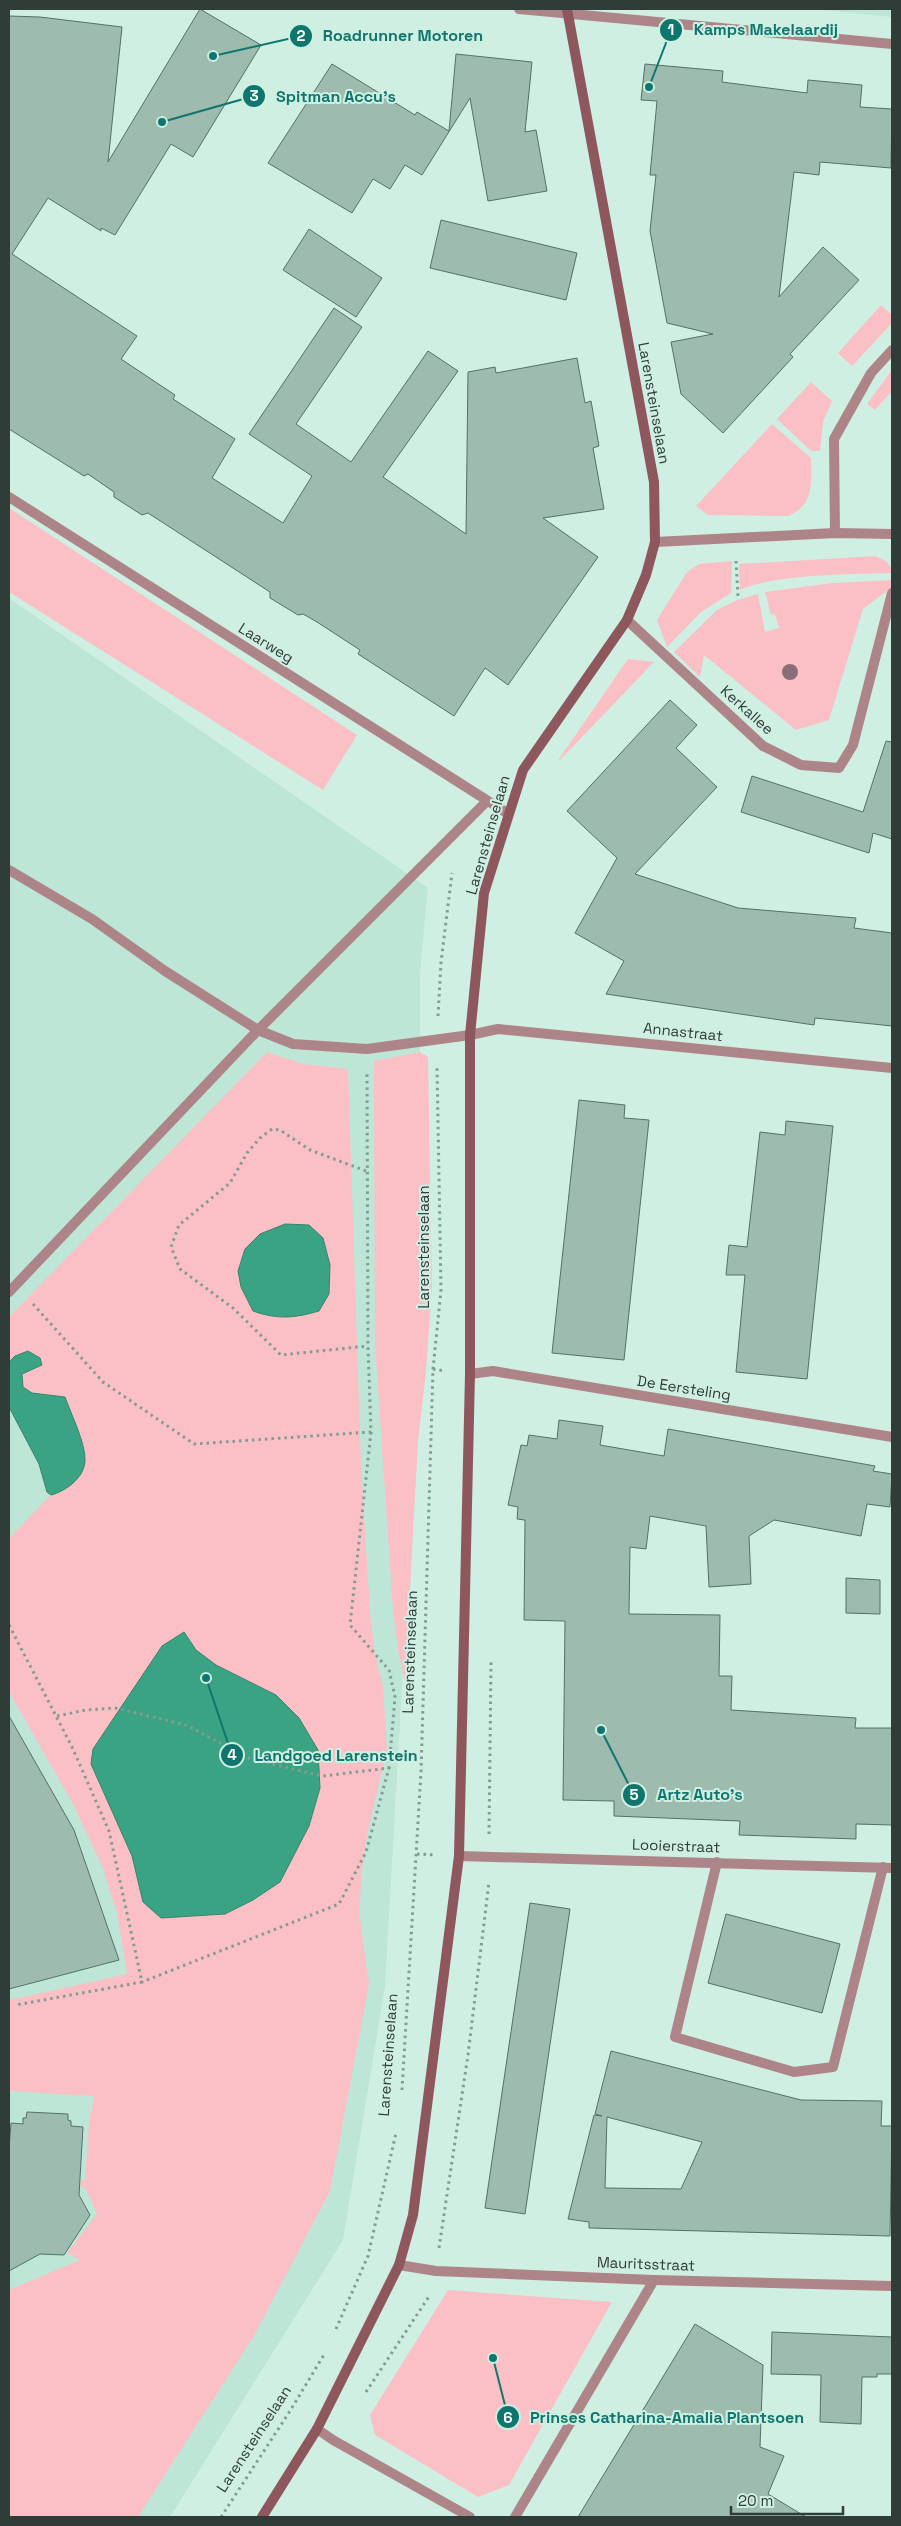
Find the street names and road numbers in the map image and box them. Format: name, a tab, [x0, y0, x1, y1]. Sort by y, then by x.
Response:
street label: Larensteinselaan	[634, 341, 675, 465]
street label: Laarweg	[235, 618, 297, 667]
street label: Kerkallee	[717, 681, 778, 739]
street label: Larensteinselaan	[461, 773, 514, 897]
street label: Annastraat	[642, 1018, 724, 1045]
street label: Larensteinselaan	[414, 1185, 433, 1309]
street label: De Eersteling	[636, 1371, 732, 1404]
street label: Larensteinselaan	[398, 1590, 421, 1714]
street label: Looierstraat	[631, 1834, 721, 1857]
street label: Larensteinselaan	[374, 1993, 401, 2117]
street label: Mauritsstraat	[596, 2252, 696, 2275]
street label: Larensteinselaan	[212, 2382, 295, 2496]

